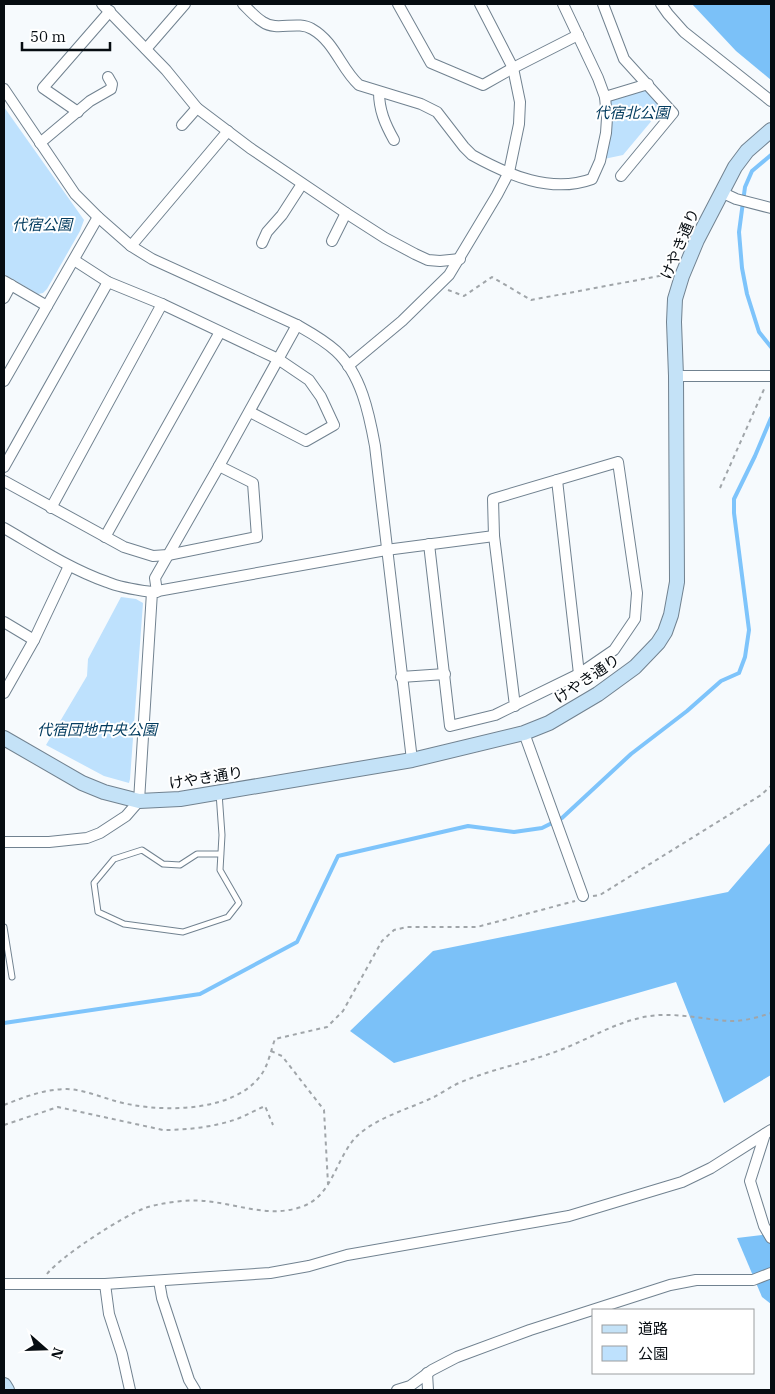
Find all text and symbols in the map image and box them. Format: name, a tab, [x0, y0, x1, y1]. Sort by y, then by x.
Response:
scale bar	[22, 20, 110, 52]
text: 50 m	[30, 27, 66, 46]
park label: 代宿北公園	[594, 103, 671, 122]
street label: けやき通り	[656, 206, 703, 282]
park label: 代宿公園	[12, 215, 74, 234]
street label: けやき通り	[550, 650, 623, 707]
park label: 代宿団地中央公園	[37, 720, 159, 739]
street label: けやき通り	[167, 762, 244, 793]
legend	[592, 1309, 755, 1374]
text: 道路	[638, 1319, 668, 1338]
north arrow	[20, 1324, 70, 1374]
text: 公園	[638, 1344, 668, 1363]
text: N	[47, 1345, 68, 1362]

